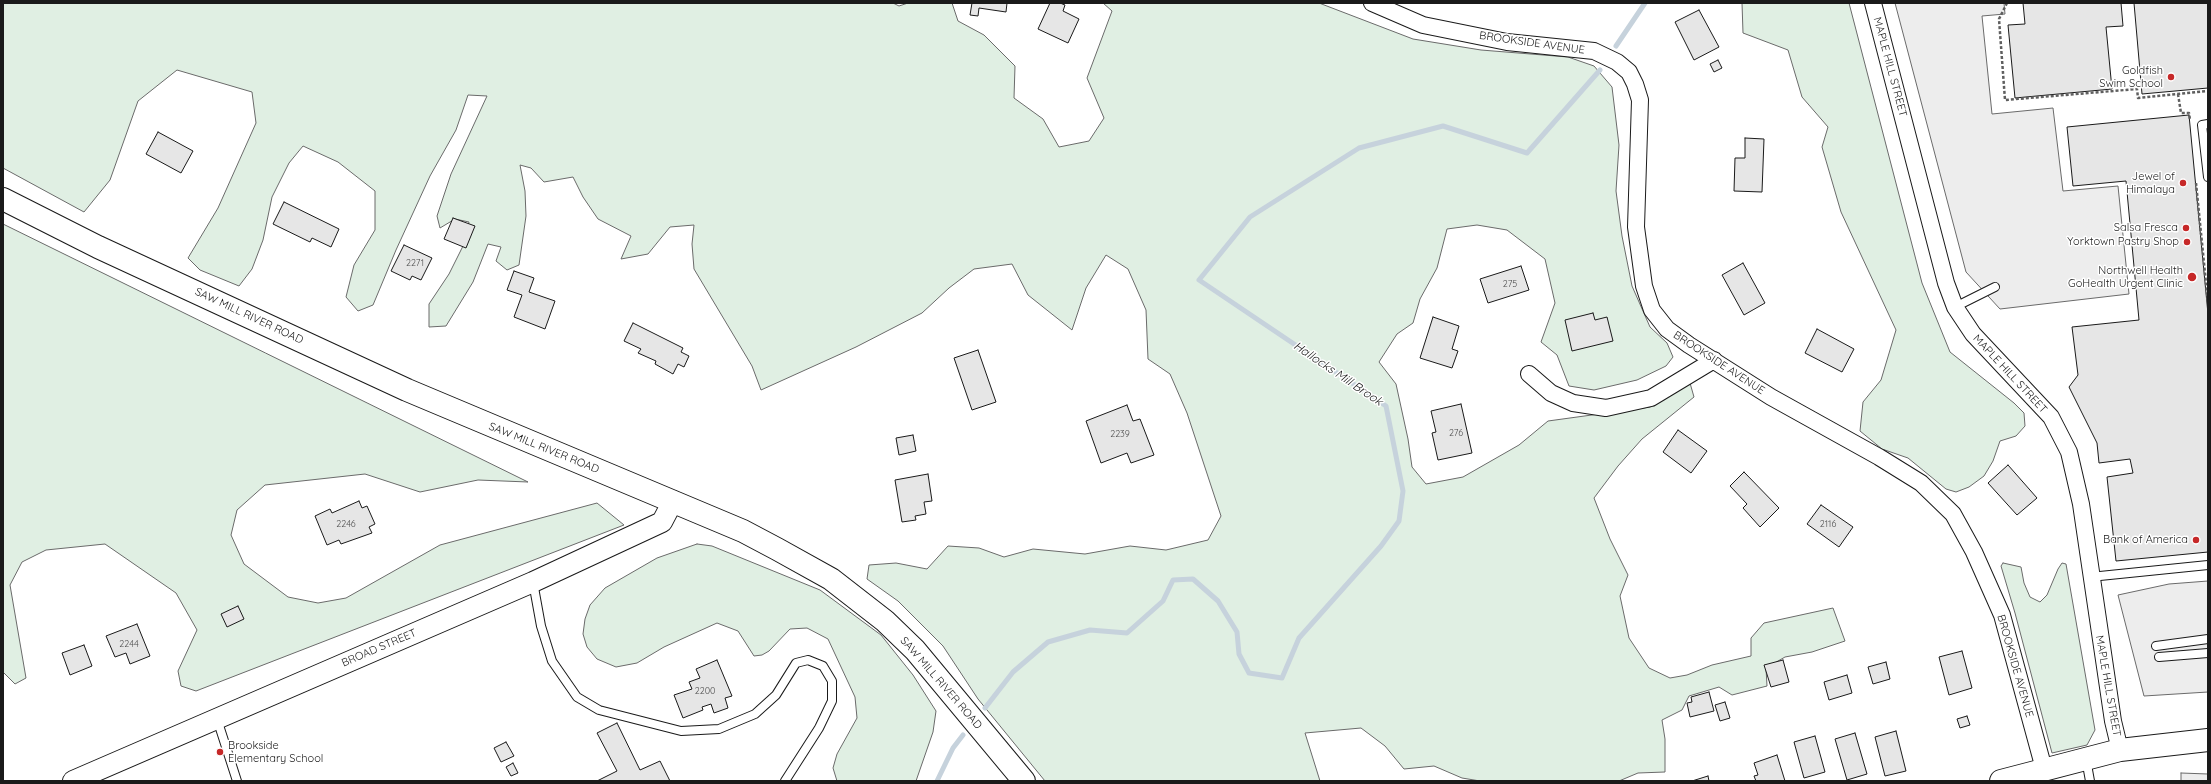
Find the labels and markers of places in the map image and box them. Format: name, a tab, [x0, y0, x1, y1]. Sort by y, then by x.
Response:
place label: Goldfish Swim School	[2099, 64, 2163, 90]
marker: Goldfish Swim School	[2166, 72, 2176, 82]
place label: Jewel of Himalaya	[2126, 170, 2175, 196]
marker: Jewel of Himalaya	[2178, 178, 2188, 188]
place label: Salsa Fresca	[2114, 221, 2178, 235]
marker: Salsa Fresca	[2181, 223, 2191, 233]
place label: Yorktown Pastry Shop	[2067, 235, 2179, 249]
marker: Yorktown Pastry Shop	[2182, 237, 2192, 247]
place label: Northwell Health GoHealth Urgent Clinic	[2068, 264, 2183, 290]
marker: Northwell Health GoHealth Urgent Clinic	[2186, 271, 2198, 283]
place label: Bank of America	[2103, 533, 2188, 547]
marker: Bank of America	[2191, 535, 2201, 545]
place label: Brookside Elementary School	[228, 739, 323, 765]
marker: Brookside Elementary School	[215, 747, 225, 757]

